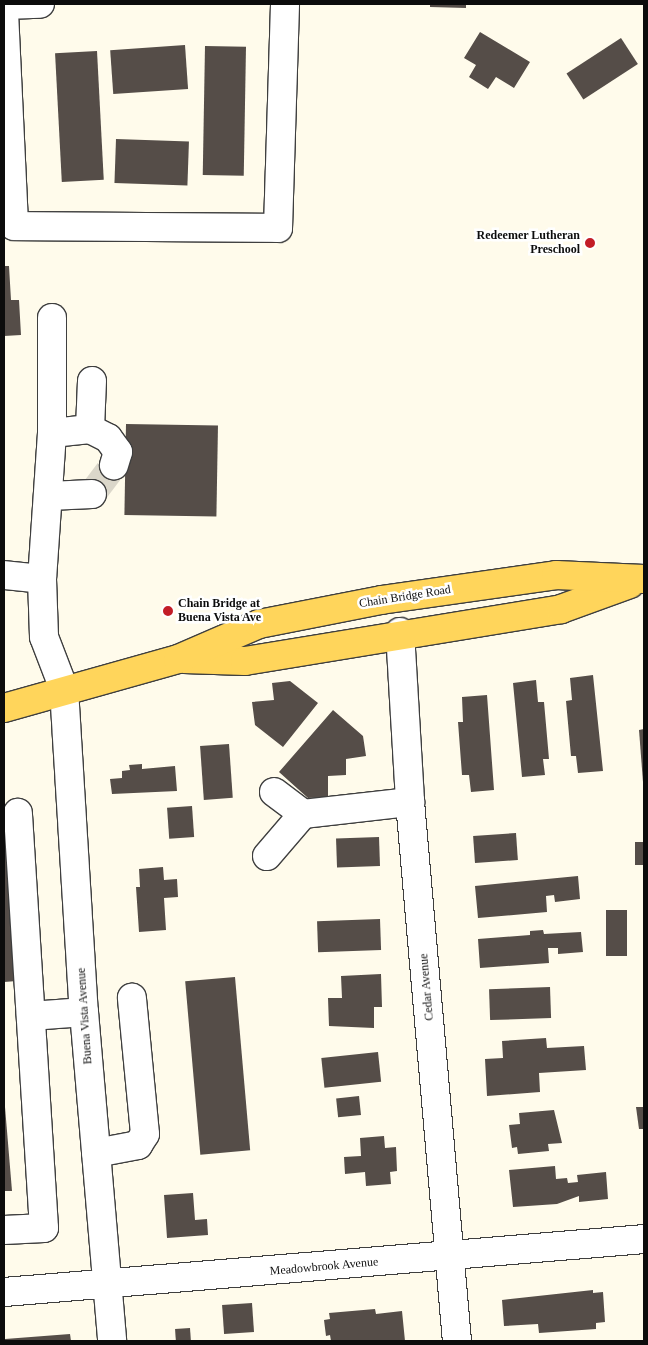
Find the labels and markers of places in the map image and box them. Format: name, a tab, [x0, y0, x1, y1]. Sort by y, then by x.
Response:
place label: Redeemer Lutheran Preschool	[476, 229, 580, 257]
marker: Redeemer Lutheran Preschool	[584, 237, 596, 249]
place label: Chain Bridge at Buena Vista Ave	[178, 597, 262, 625]
marker: Chain Bridge at Buena Vista Ave	[162, 605, 174, 617]

